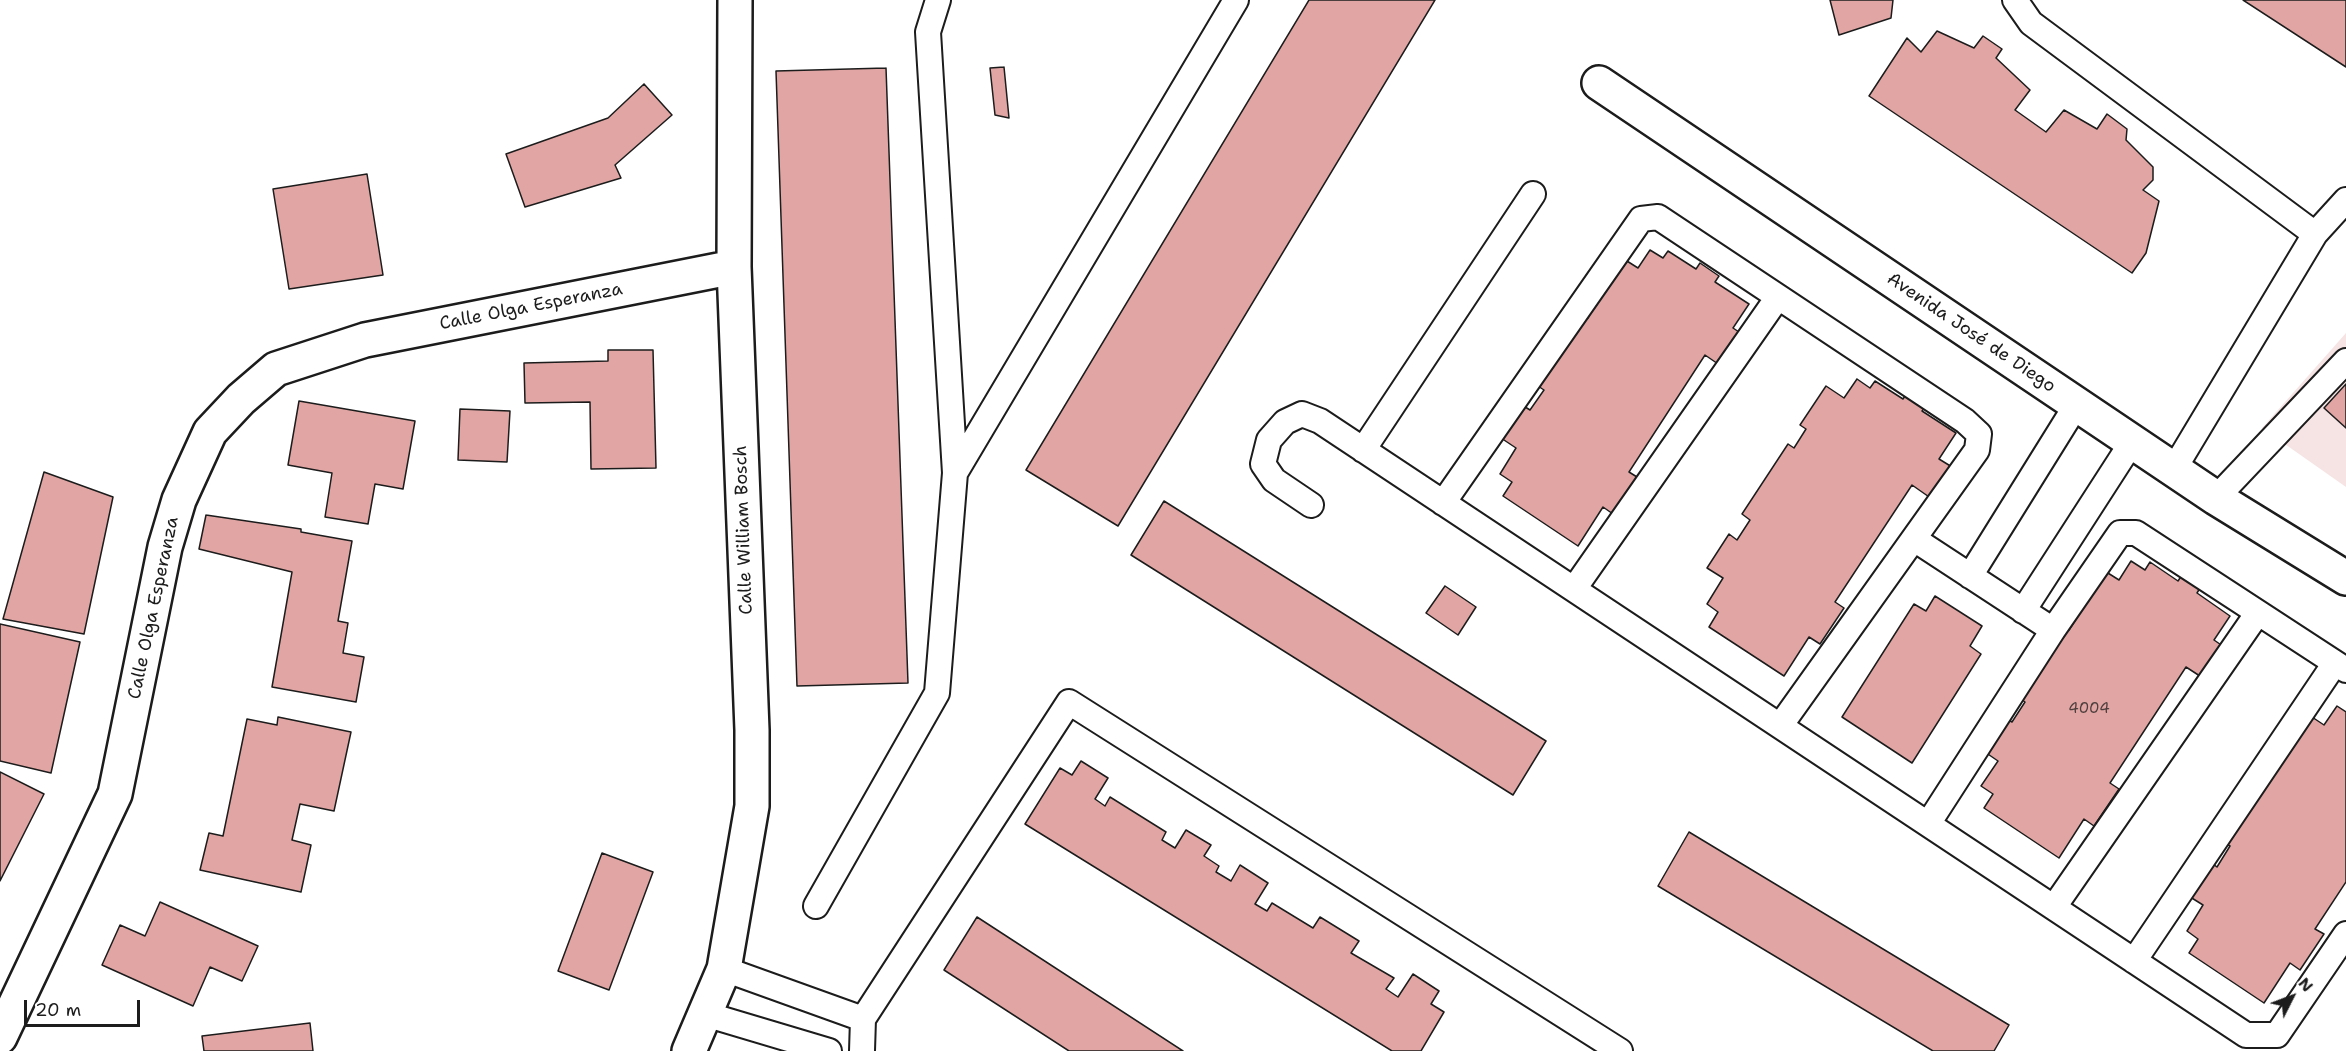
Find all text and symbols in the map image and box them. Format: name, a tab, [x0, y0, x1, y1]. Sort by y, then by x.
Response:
street label: Avenida José de Diego	[1882, 268, 2060, 398]
street label: Calle Olga Esperanza	[438, 279, 624, 335]
street label: Calle William Bosch	[730, 445, 758, 615]
street label: Calle Olga Esperanza	[124, 515, 184, 701]
house number: 4004	[2068, 700, 2110, 718]
north arrow	[2262, 967, 2322, 1027]
text: N	[2294, 973, 2318, 996]
scale bar	[27, 988, 142, 1026]
text: 20 m	[35, 998, 81, 1022]

